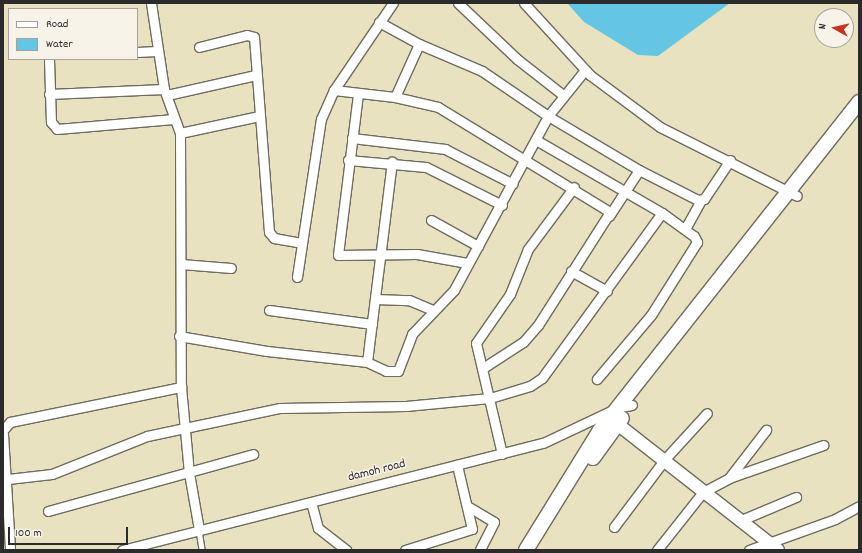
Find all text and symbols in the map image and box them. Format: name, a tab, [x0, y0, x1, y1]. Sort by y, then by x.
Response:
legend	[8, 8, 138, 60]
north arrow	[814, 8, 854, 48]
text: Road	[46, 16, 68, 33]
text: N	[815, 23, 831, 30]
text: Water	[46, 36, 73, 53]
street label: damoh road	[347, 457, 407, 487]
scale bar	[10, 519, 130, 545]
text: 100 m	[15, 525, 42, 542]

